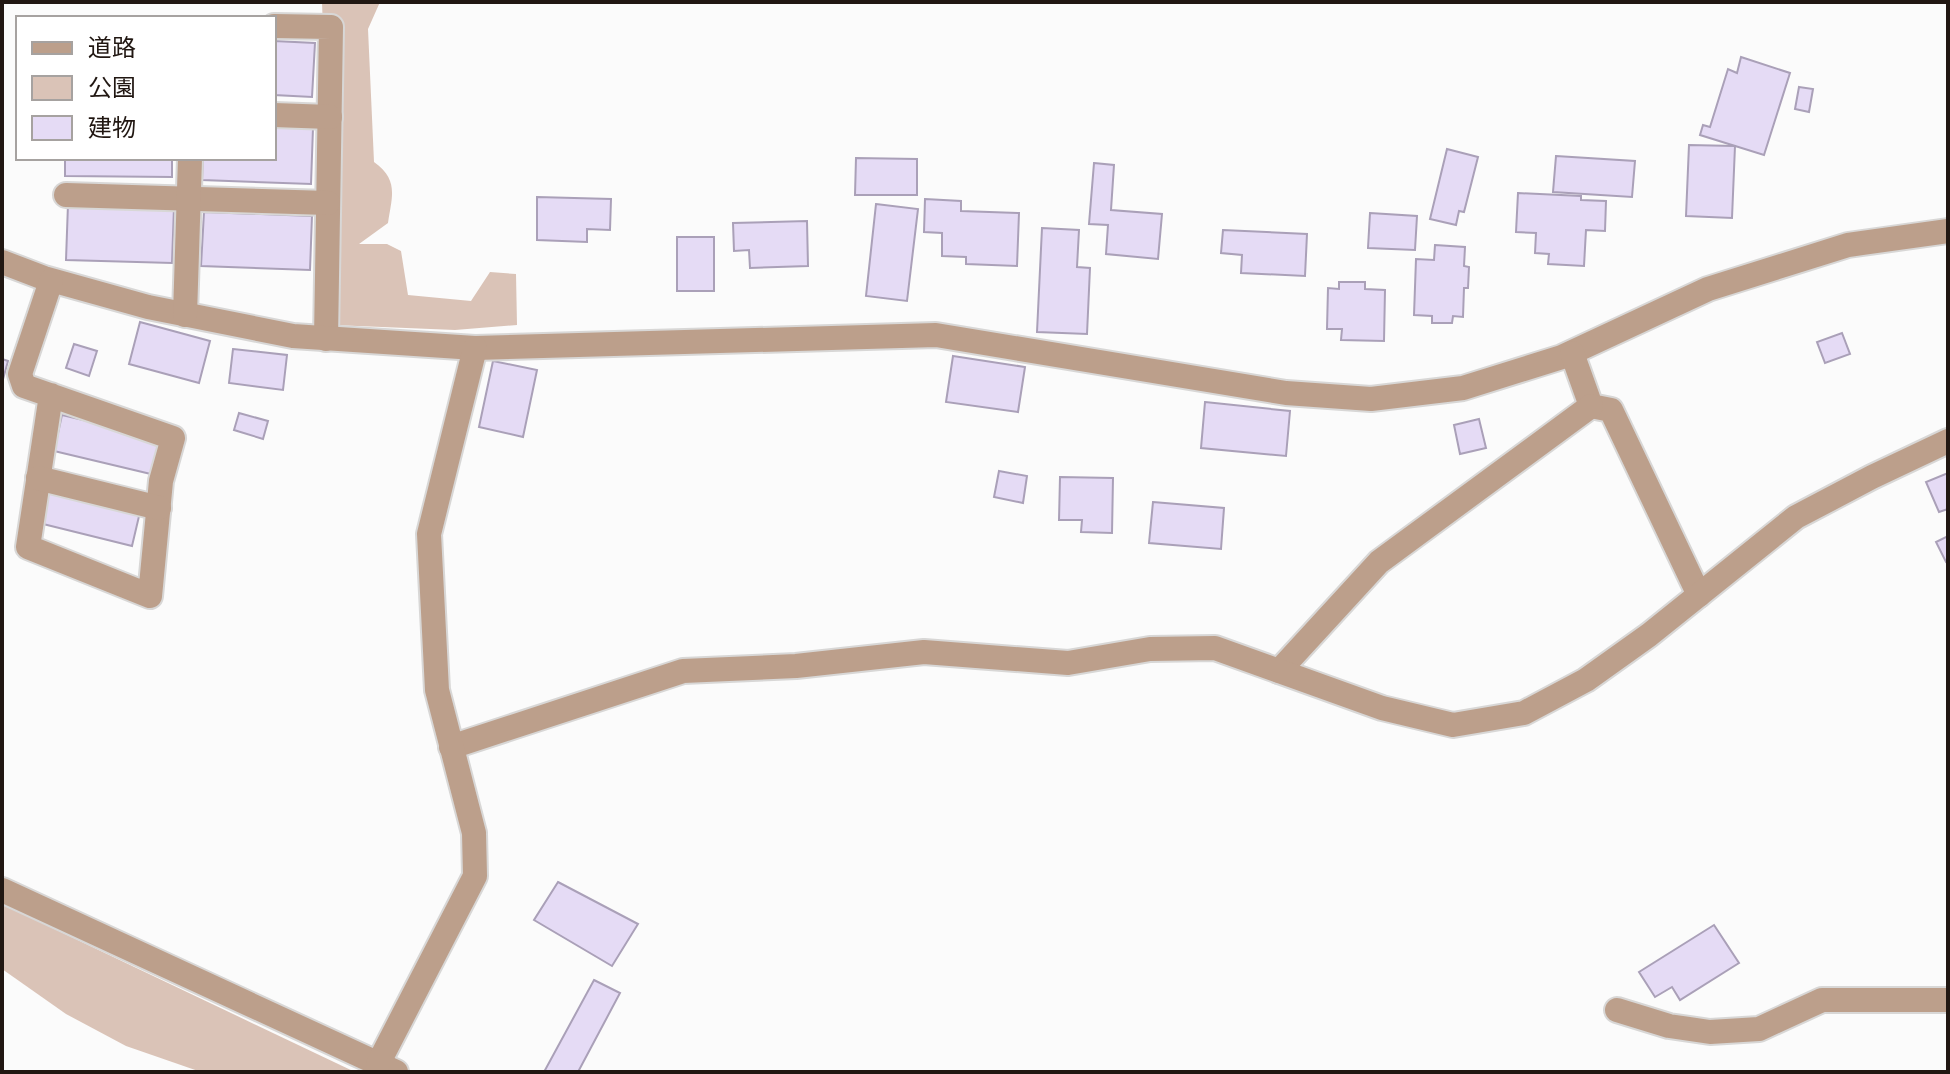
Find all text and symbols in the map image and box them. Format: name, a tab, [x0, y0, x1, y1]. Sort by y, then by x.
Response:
legend	[16, 16, 276, 160]
text: 道路	[88, 34, 136, 62]
text: 公園	[88, 74, 136, 102]
text: 建物	[88, 114, 136, 142]

